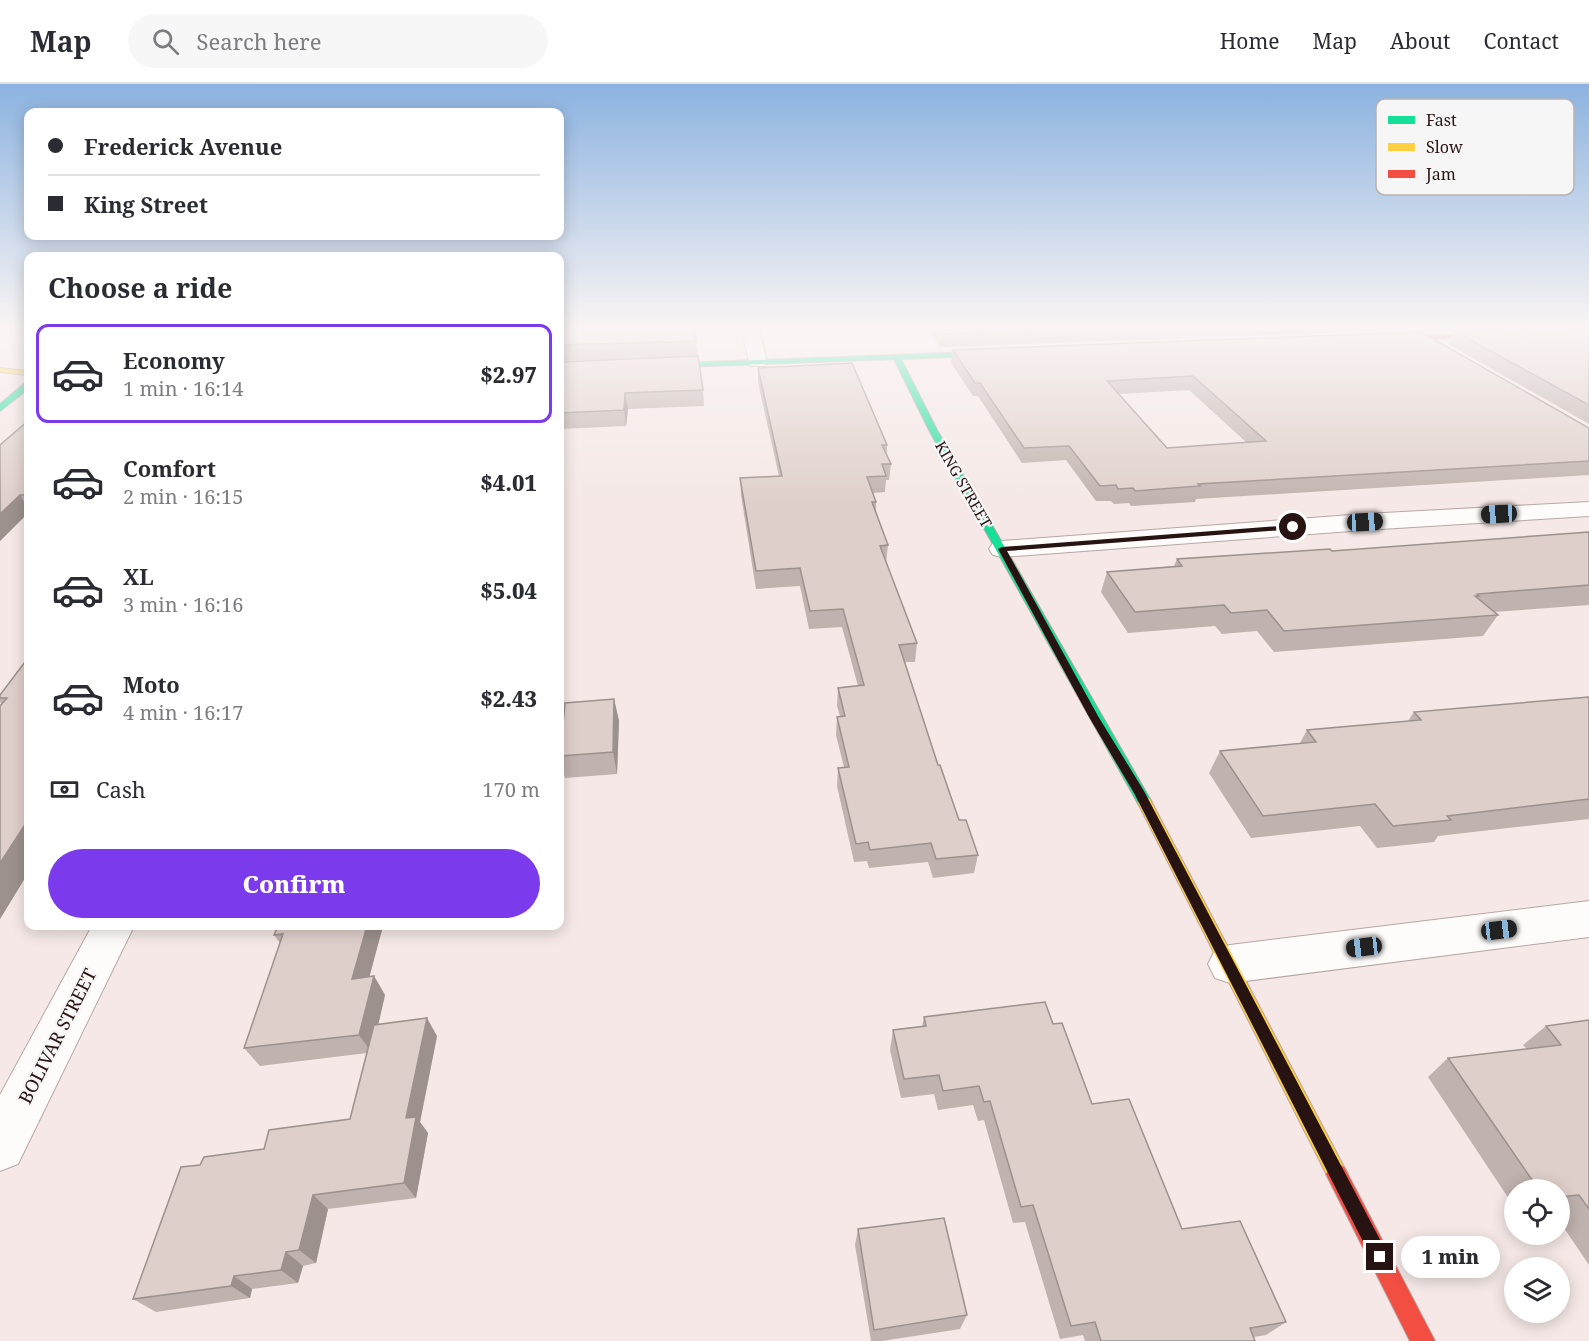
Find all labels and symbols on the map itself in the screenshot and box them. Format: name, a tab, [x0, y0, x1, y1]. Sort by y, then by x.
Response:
legend	[1376, 99, 1574, 195]
text: Fast	[1426, 109, 1457, 131]
text: Slow	[1426, 136, 1463, 158]
text: Jam	[1425, 163, 1456, 185]
street label: KING STREET	[931, 437, 997, 531]
car	[1481, 504, 1517, 524]
car	[1347, 512, 1383, 532]
route start	[1279, 513, 1306, 540]
car	[1480, 919, 1518, 941]
car	[1345, 936, 1383, 958]
street label: BOLIVAR STREET	[13, 964, 101, 1108]
callout: 1 min	[1401, 1236, 1500, 1278]
route end	[1366, 1243, 1393, 1270]

